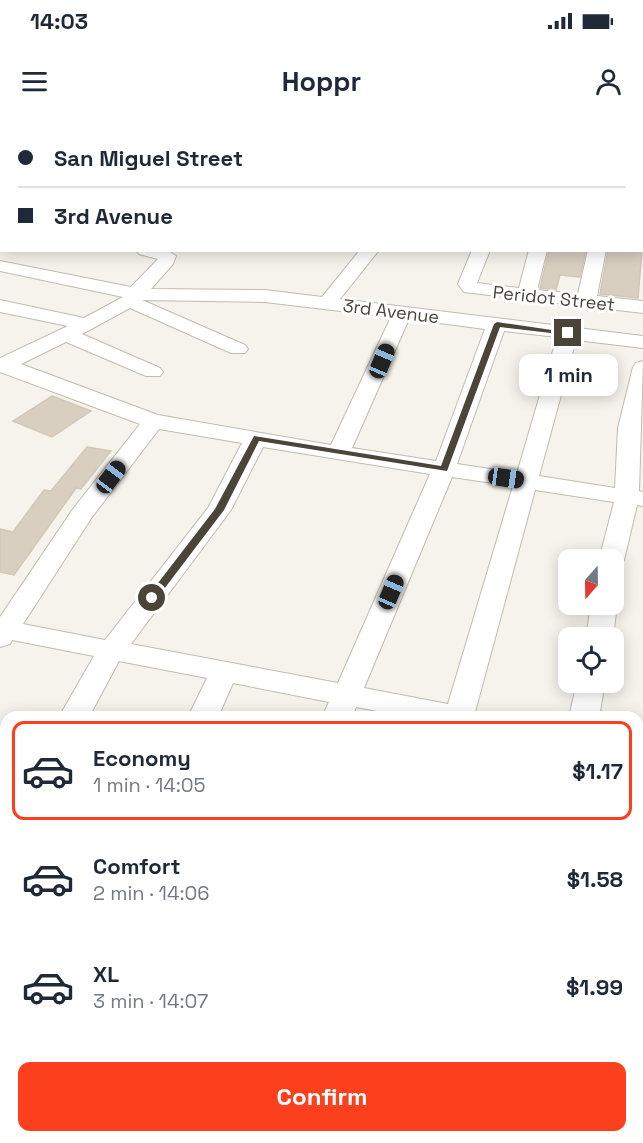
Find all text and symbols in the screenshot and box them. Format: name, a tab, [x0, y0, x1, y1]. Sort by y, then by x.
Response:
text: 14:03	[30, 7, 88, 35]
text: Hoppr	[282, 64, 361, 99]
icon: menu	[18, 65, 51, 98]
icon: person	[592, 65, 625, 98]
text: San Miguel Street	[54, 144, 243, 172]
text: 3rd Avenue	[54, 202, 173, 230]
street label: Peridot Street	[492, 280, 616, 316]
street label: 3rd Avenue	[342, 294, 440, 328]
route end	[554, 319, 581, 346]
car	[367, 341, 397, 381]
callout: 1 min	[518, 354, 618, 396]
text: 1 min	[544, 362, 593, 388]
car	[93, 457, 129, 497]
car	[487, 467, 525, 489]
north arrow	[558, 549, 624, 615]
map controls	[558, 549, 624, 693]
car	[376, 572, 406, 612]
route start	[138, 584, 165, 611]
button: locate	[558, 627, 624, 693]
icon: car	[21, 744, 75, 798]
text: Economy	[93, 744, 191, 772]
text: $1.17	[572, 757, 623, 785]
text: 1 min · 14:05	[93, 772, 206, 798]
icon: car	[21, 852, 75, 906]
text: Comfort	[93, 852, 181, 880]
text: $1.58	[567, 865, 623, 893]
text: 2 min · 14:06	[93, 880, 210, 906]
icon: car	[21, 960, 75, 1014]
text: XL	[93, 960, 119, 988]
text: $1.99	[566, 973, 623, 1001]
text: 3 min · 14:07	[93, 988, 208, 1014]
button: Confirm	[18, 1062, 626, 1131]

